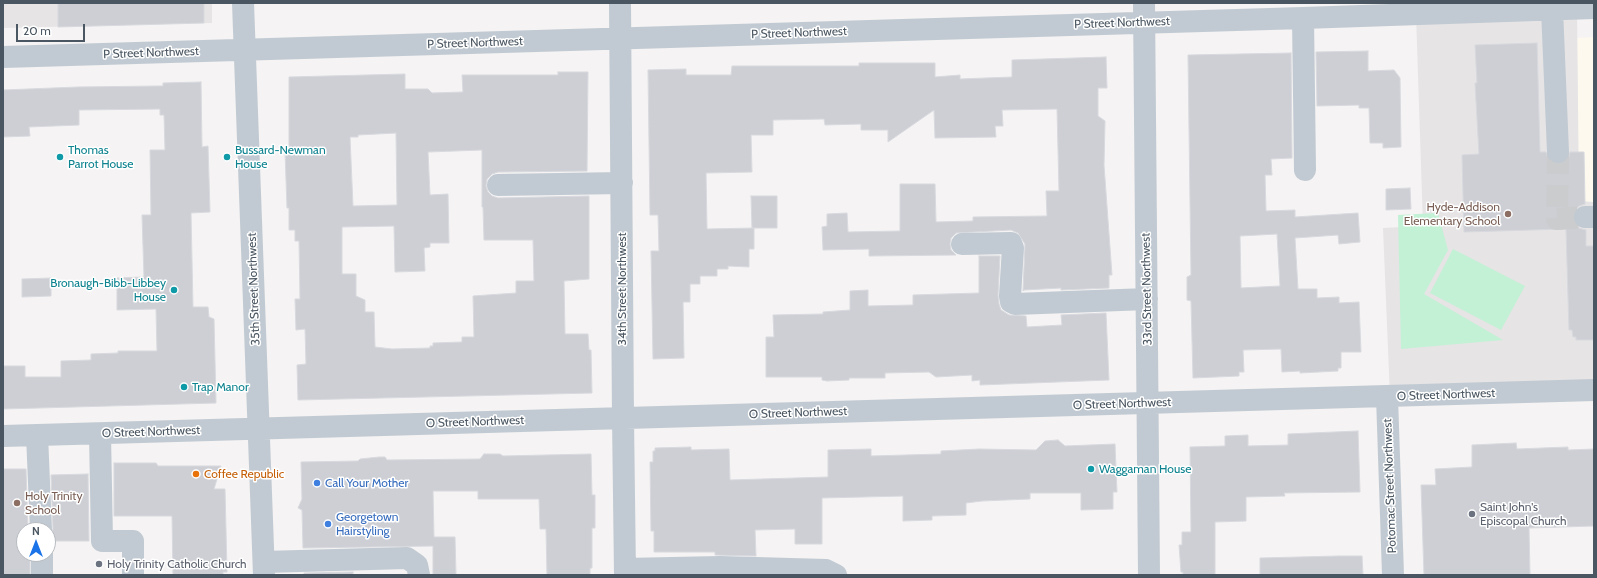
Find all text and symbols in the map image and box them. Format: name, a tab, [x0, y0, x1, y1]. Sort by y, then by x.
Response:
street label: P Street Northwest	[1074, 14, 1170, 32]
scale bar	[18, 16, 87, 42]
text: 20 m	[23, 23, 51, 38]
street label: P Street Northwest	[751, 24, 847, 42]
street label: P Street Northwest	[427, 34, 523, 52]
street label: P Street Northwest	[103, 44, 199, 62]
place label: Thomas Parrot House	[68, 143, 133, 171]
place label: Bussard-Newman House	[235, 143, 326, 171]
marker: Thomas Parrot House	[55, 152, 65, 162]
marker: Bussard-Newman House	[222, 152, 232, 162]
place label: Hyde-Addison Elementary School	[1404, 200, 1500, 228]
marker: Hyde-Addison Elementary School	[1503, 209, 1513, 219]
street label: 35th Street Northwest	[245, 232, 263, 346]
street label: 34th Street Northwest	[615, 232, 629, 346]
street label: 33rd Street Northwest	[1139, 233, 1155, 345]
place label: Bronaugh-Bibb-Libbey House	[50, 276, 166, 304]
marker: Bronaugh-Bibb-Libbey House	[169, 285, 179, 295]
place label: Trap Manor	[192, 380, 249, 394]
marker: Trap Manor	[179, 382, 189, 392]
street label: O Street Northwest	[1397, 386, 1495, 404]
street label: O Street Northwest	[1073, 395, 1171, 413]
street label: O Street Northwest	[749, 404, 847, 422]
street label: O Street Northwest	[426, 413, 524, 431]
street label: Potomac Street Northwest	[1380, 418, 1400, 554]
street label: O Street Northwest	[102, 423, 200, 441]
place label: Waggaman House	[1099, 462, 1191, 476]
marker: Waggaman House	[1086, 464, 1096, 474]
place label: Coffee Republic	[204, 467, 284, 481]
marker: Coffee Republic	[191, 469, 201, 479]
place label: Call Your Mother	[325, 476, 408, 490]
marker: Call Your Mother	[312, 478, 322, 488]
place label: Holy Trinity School	[25, 489, 82, 517]
marker: Holy Trinity School	[12, 498, 22, 508]
place label: Saint John's Episcopal Church	[1480, 500, 1566, 528]
marker: Saint John's Episcopal Church	[1467, 509, 1477, 519]
place label: Georgetown Hairstyling	[336, 510, 399, 538]
marker: Georgetown Hairstyling	[323, 519, 333, 529]
north arrow	[16, 522, 56, 562]
text: N	[32, 524, 40, 538]
place label: Holy Trinity Catholic Church	[107, 557, 247, 571]
marker: Holy Trinity Catholic Church	[94, 559, 104, 569]

